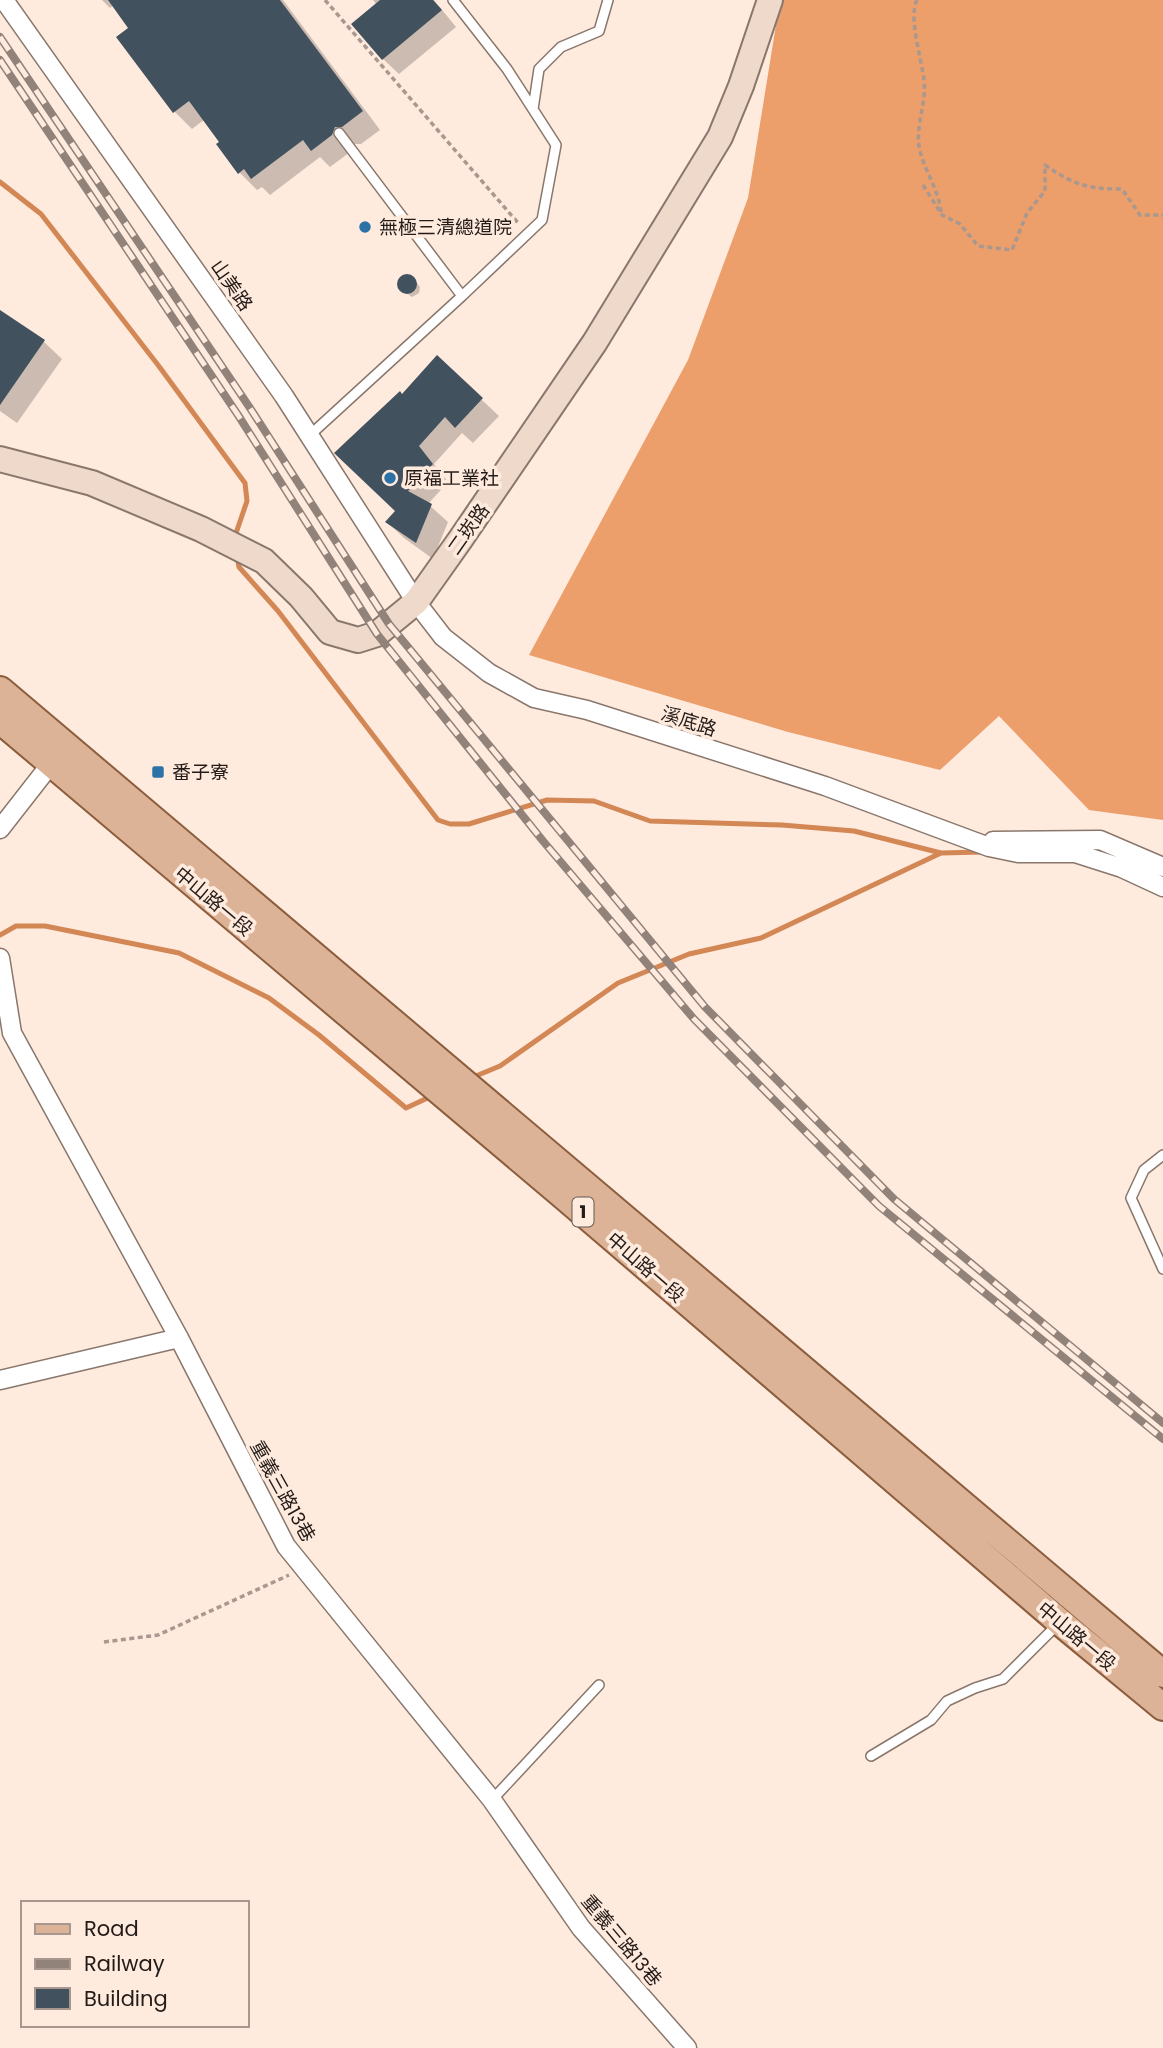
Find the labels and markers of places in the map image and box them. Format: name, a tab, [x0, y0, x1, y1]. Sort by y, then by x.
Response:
place label: 無極三清總道院	[379, 214, 512, 241]
marker: 無極三清總道院	[357, 219, 373, 235]
place label: 原福工業社	[404, 465, 499, 492]
marker: 原福工業社	[382, 470, 398, 486]
place label: 番子寮	[172, 759, 229, 786]
marker: 番子寮	[150, 764, 166, 780]

